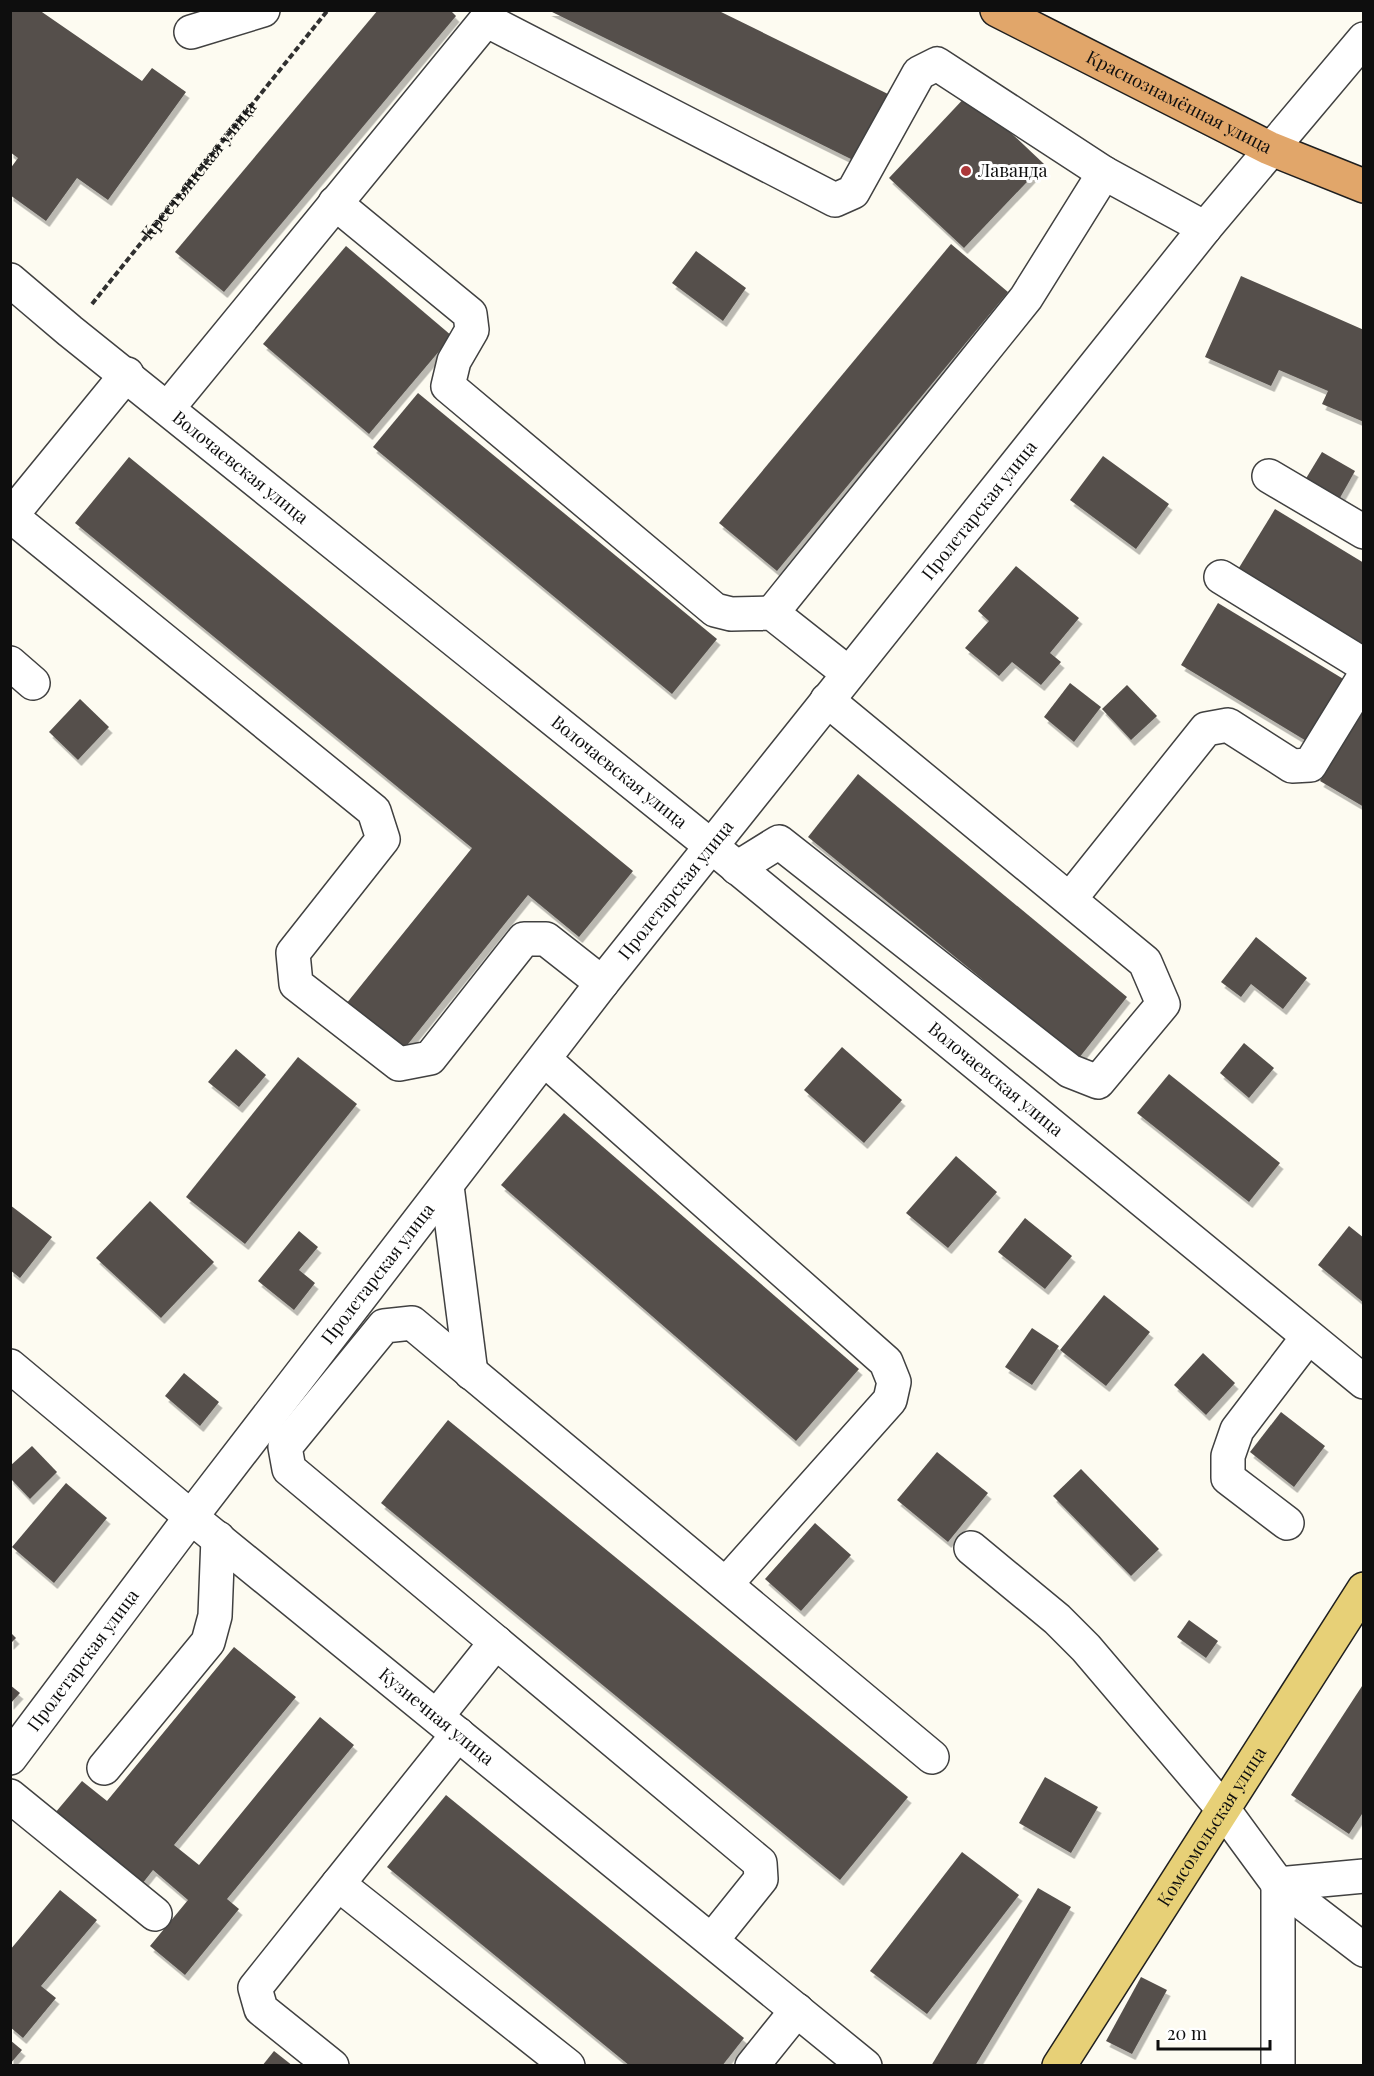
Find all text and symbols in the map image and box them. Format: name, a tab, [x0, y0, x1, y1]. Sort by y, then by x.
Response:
street label: Краснознамённая улица	[1083, 44, 1276, 158]
street label: Крестьянская улица	[135, 96, 261, 244]
place label: Лаванда	[977, 158, 1047, 182]
marker: Лаванда	[959, 164, 973, 178]
street label: Волочаевская улица	[168, 405, 314, 529]
street label: Пролетарская улица	[916, 435, 1042, 585]
street label: Волочаевская улица	[547, 709, 693, 833]
street label: Пролетарская улица	[612, 815, 738, 964]
street label: Волочаевская улица	[924, 1016, 1069, 1141]
street label: Пролетарская улица	[315, 1198, 439, 1349]
street label: Пролетарская улица	[21, 1584, 144, 1736]
street label: Кузнечная улица	[374, 1662, 500, 1770]
street label: Комсомольская улица	[1151, 1742, 1271, 1911]
scale bar	[1158, 2013, 1270, 2051]
text: 20 m	[1167, 2021, 1207, 2045]

